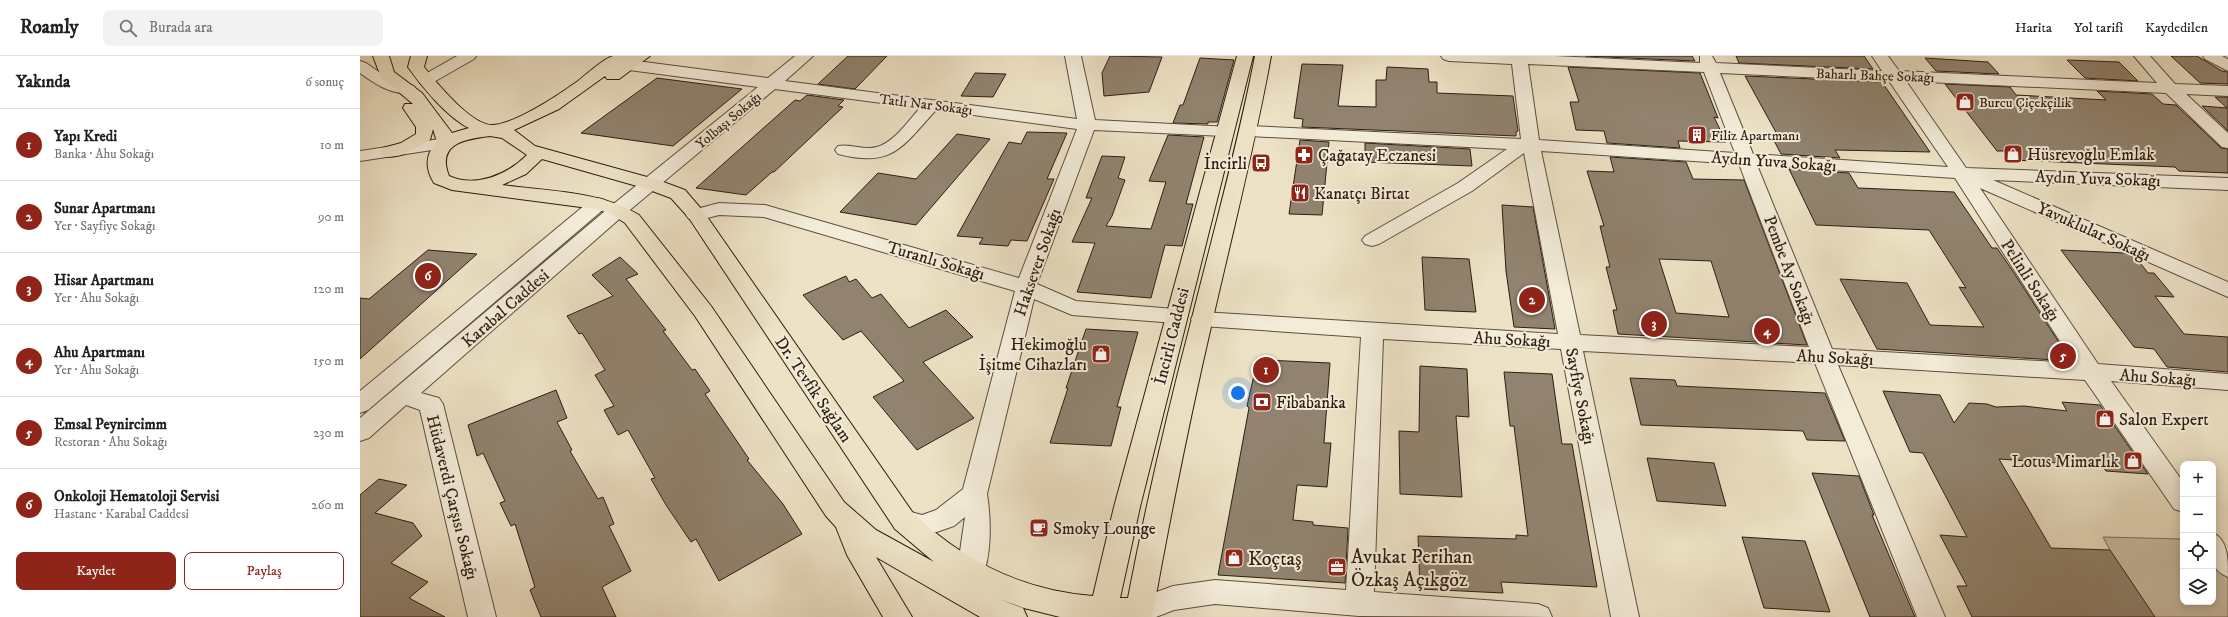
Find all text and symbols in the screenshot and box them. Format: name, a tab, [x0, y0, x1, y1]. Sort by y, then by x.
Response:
search box	[103, 10, 383, 46]
text: Roamly	[20, 16, 79, 39]
icon: search	[117, 17, 139, 39]
text: Burada ara	[149, 18, 213, 37]
text: Harita	[2015, 19, 2052, 37]
text: Yol tarifi	[2074, 19, 2123, 37]
text: Kaydedilen	[2145, 19, 2208, 37]
street label: Baharlı Bahçe Sokağı	[1815, 65, 1935, 87]
text: Yakında	[16, 71, 70, 93]
text: 6 sonuç	[305, 74, 344, 90]
street label: Yolbaşı Sokağı	[692, 88, 765, 153]
street label: Tatlı Nar Sokağı	[878, 90, 974, 120]
shop icon: Burcu Çiçekçilik	[1954, 91, 1976, 113]
place label: Burcu Çiçekçilik	[1979, 94, 2072, 112]
building icon: Filiz Apartmanı	[1686, 124, 1708, 146]
text: Yapı Kredi	[54, 127, 117, 146]
place label: Filiz Apartmanı	[1711, 127, 1799, 145]
text: 1	[27, 137, 31, 153]
text: 10 m	[320, 137, 344, 153]
shop icon: Hüsrevoğlu Emlak	[2002, 143, 2024, 165]
pharmacy icon: Çağatay Eczanesi	[1293, 144, 1315, 166]
place label: Hüsrevoğlu Emlak	[2027, 144, 2155, 166]
place label: Çağatay Eczanesi	[1318, 145, 1436, 167]
text: Banka · Ahu Sokağı	[54, 146, 154, 162]
street label: Aydın Yuva Sokağı	[1711, 147, 1837, 177]
place label: İncirli	[1204, 152, 1247, 175]
bus stop icon: İncirli	[1250, 152, 1272, 174]
street label: Aydın Yuva Sokağı	[2035, 166, 2161, 192]
restaurant icon: Kanatçı Birtat	[1289, 182, 1311, 204]
place label: Kanatçı Birtat	[1314, 183, 1410, 205]
street label: Yavuklular Sokağı	[2033, 197, 2154, 267]
text: Sunar Apartmanı	[54, 199, 155, 218]
street label: Haksever Sokağı	[1009, 206, 1067, 319]
text: 2	[26, 209, 32, 225]
text: 90 m	[318, 209, 344, 225]
street label: Pembe Ay Sokağı	[1758, 212, 1820, 328]
text: Yer · Sayfiye Sokağı	[54, 218, 155, 234]
street label: Pelinli Sokağı	[1995, 235, 2065, 326]
street label: Turanlı Sokağı	[884, 236, 987, 285]
pin: 6	[415, 261, 441, 291]
street label: Karabal Caddesi	[457, 265, 554, 353]
text: Hisar Apartmanı	[54, 271, 154, 290]
text: 3	[27, 281, 31, 297]
text: 120 m	[313, 281, 344, 297]
street label: İncirli Caddesi	[1148, 285, 1195, 387]
pin: 2	[1519, 285, 1545, 315]
text: Yer · Ahu Sokağı	[54, 290, 139, 306]
pin: 3	[1641, 309, 1667, 339]
pin: 4	[1754, 316, 1780, 346]
street label: Ahu Sokağı	[1473, 327, 1551, 353]
street label: Dr. Tevfik Sağlam	[770, 332, 857, 447]
place label: Hekimoğlu İşitme Cihazları	[979, 334, 1087, 376]
pin: 5	[2050, 341, 2076, 371]
text: Ahu Apartmanı	[54, 343, 145, 362]
shop icon: Hekimoğlu İşitme Cihazları	[1090, 343, 1112, 365]
street label: Ahu Sokağı	[1796, 345, 1874, 371]
street label: Sayfiye Sokağı	[1560, 346, 1600, 446]
text: 4	[25, 353, 33, 369]
text: 150 m	[313, 353, 344, 369]
pin: 1	[1253, 355, 1279, 385]
text: Yer · Ahu Sokağı	[54, 362, 139, 378]
street label: Ahu Sokağı	[2119, 364, 2197, 392]
your location	[1228, 383, 1248, 403]
bank icon: Fibabanka	[1251, 391, 1273, 413]
place label: Fibabanka	[1276, 392, 1346, 414]
shop icon: Salon Expert	[2094, 408, 2116, 430]
place label: Salon Expert	[2119, 409, 2209, 431]
street label: Hüdaverdi Çarşısı Sokağı	[421, 413, 483, 582]
text: Emsal Peynircimm	[54, 415, 167, 434]
text: 5	[26, 425, 32, 441]
text: 230 m	[313, 425, 344, 441]
text: Restoran · Ahu Sokağı	[54, 434, 167, 450]
shop icon: Lotus Mimarlık	[2122, 450, 2144, 472]
place label: Lotus Mimarlık	[2011, 451, 2120, 473]
map controls	[2180, 461, 2216, 605]
button: +	[2180, 461, 2216, 497]
text: Onkoloji Hematoloji Servisi	[54, 487, 219, 506]
text: 6	[26, 497, 32, 513]
text: 260 m	[311, 497, 344, 513]
button: −	[2180, 497, 2216, 533]
text: Hastane · Karabal Caddesi	[54, 506, 189, 522]
cafe icon: Smoky Lounge	[1028, 517, 1050, 539]
place label: Smoky Lounge	[1053, 518, 1156, 540]
button: locate	[2180, 533, 2216, 569]
place label: Avukat Perihan Özkaş Açıkgöz	[1351, 545, 1473, 593]
shop icon: Koçtaş	[1223, 547, 1245, 569]
place label: Koçtaş	[1248, 547, 1302, 572]
button: Kaydet	[16, 552, 176, 590]
button: Paylaş	[184, 552, 344, 590]
office icon: Avukat Perihan Özkaş Açıkgöz	[1326, 556, 1348, 578]
button: layers	[2180, 569, 2216, 605]

